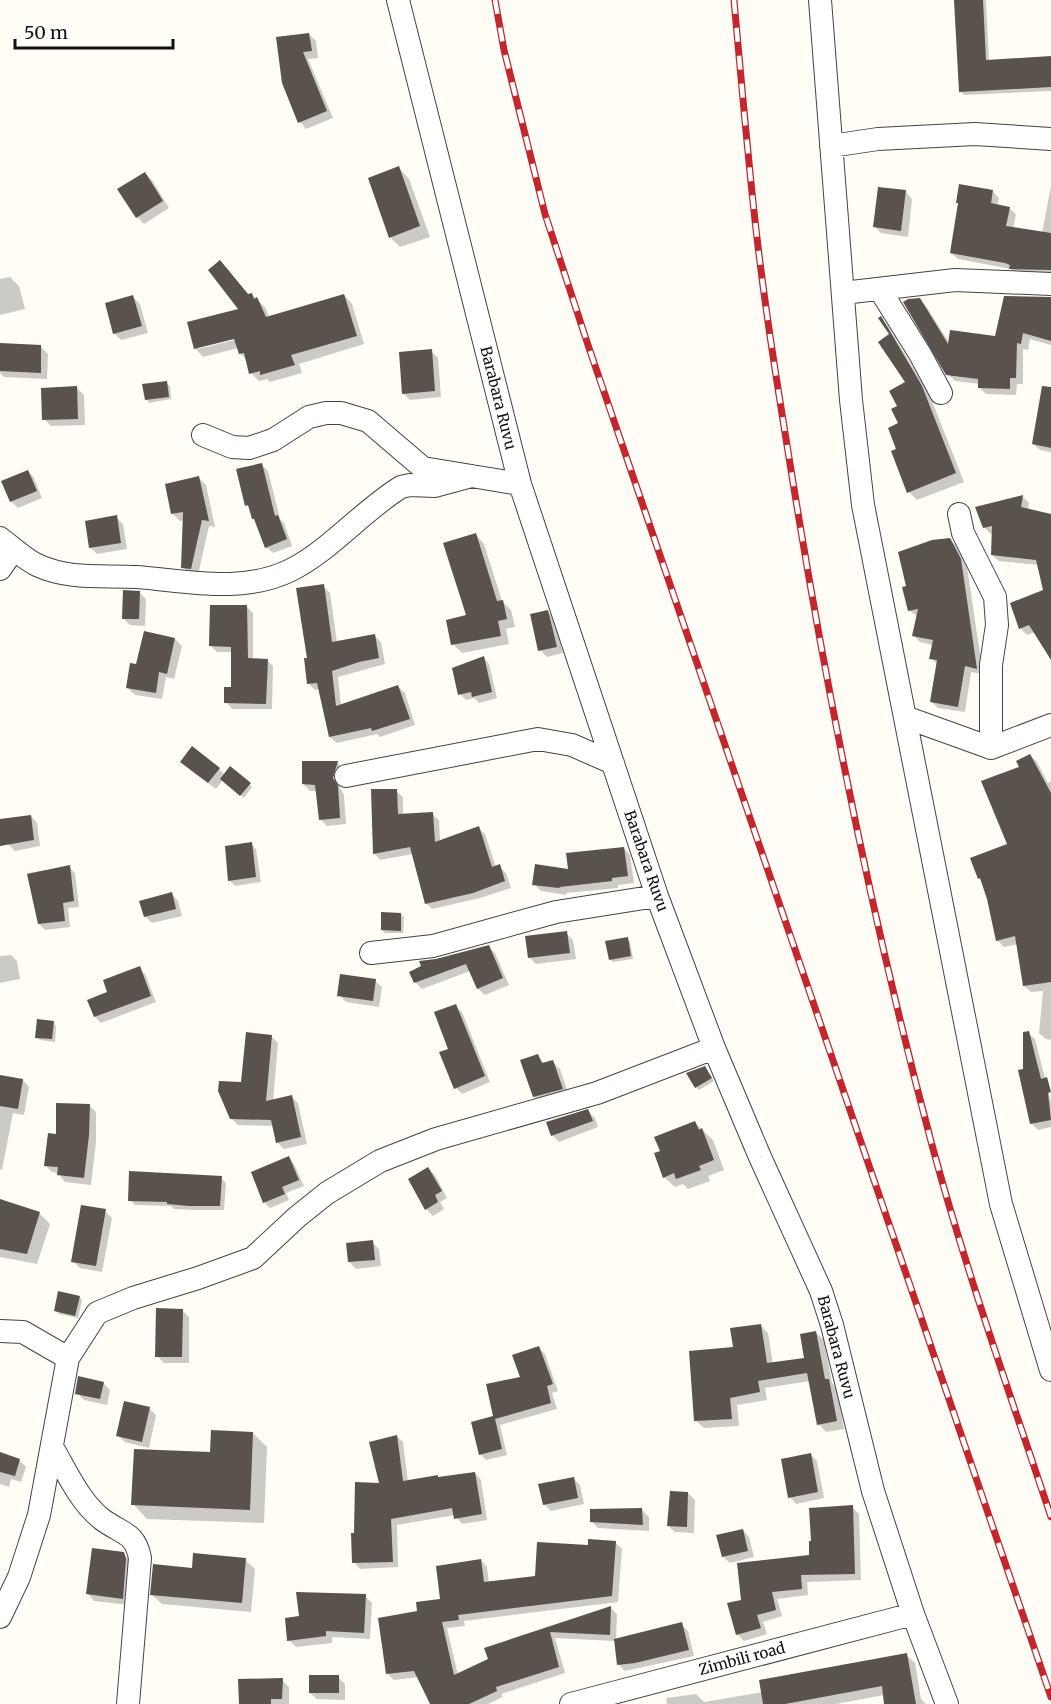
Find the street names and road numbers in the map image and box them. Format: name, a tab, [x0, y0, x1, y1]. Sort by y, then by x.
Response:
street label: Barabara Ruvu	[476, 344, 521, 452]
street label: Barabara Ruvu	[620, 808, 673, 914]
street label: Barabara Ruvu	[814, 1293, 859, 1401]
street label: Zimbili road	[697, 1638, 787, 1679]

